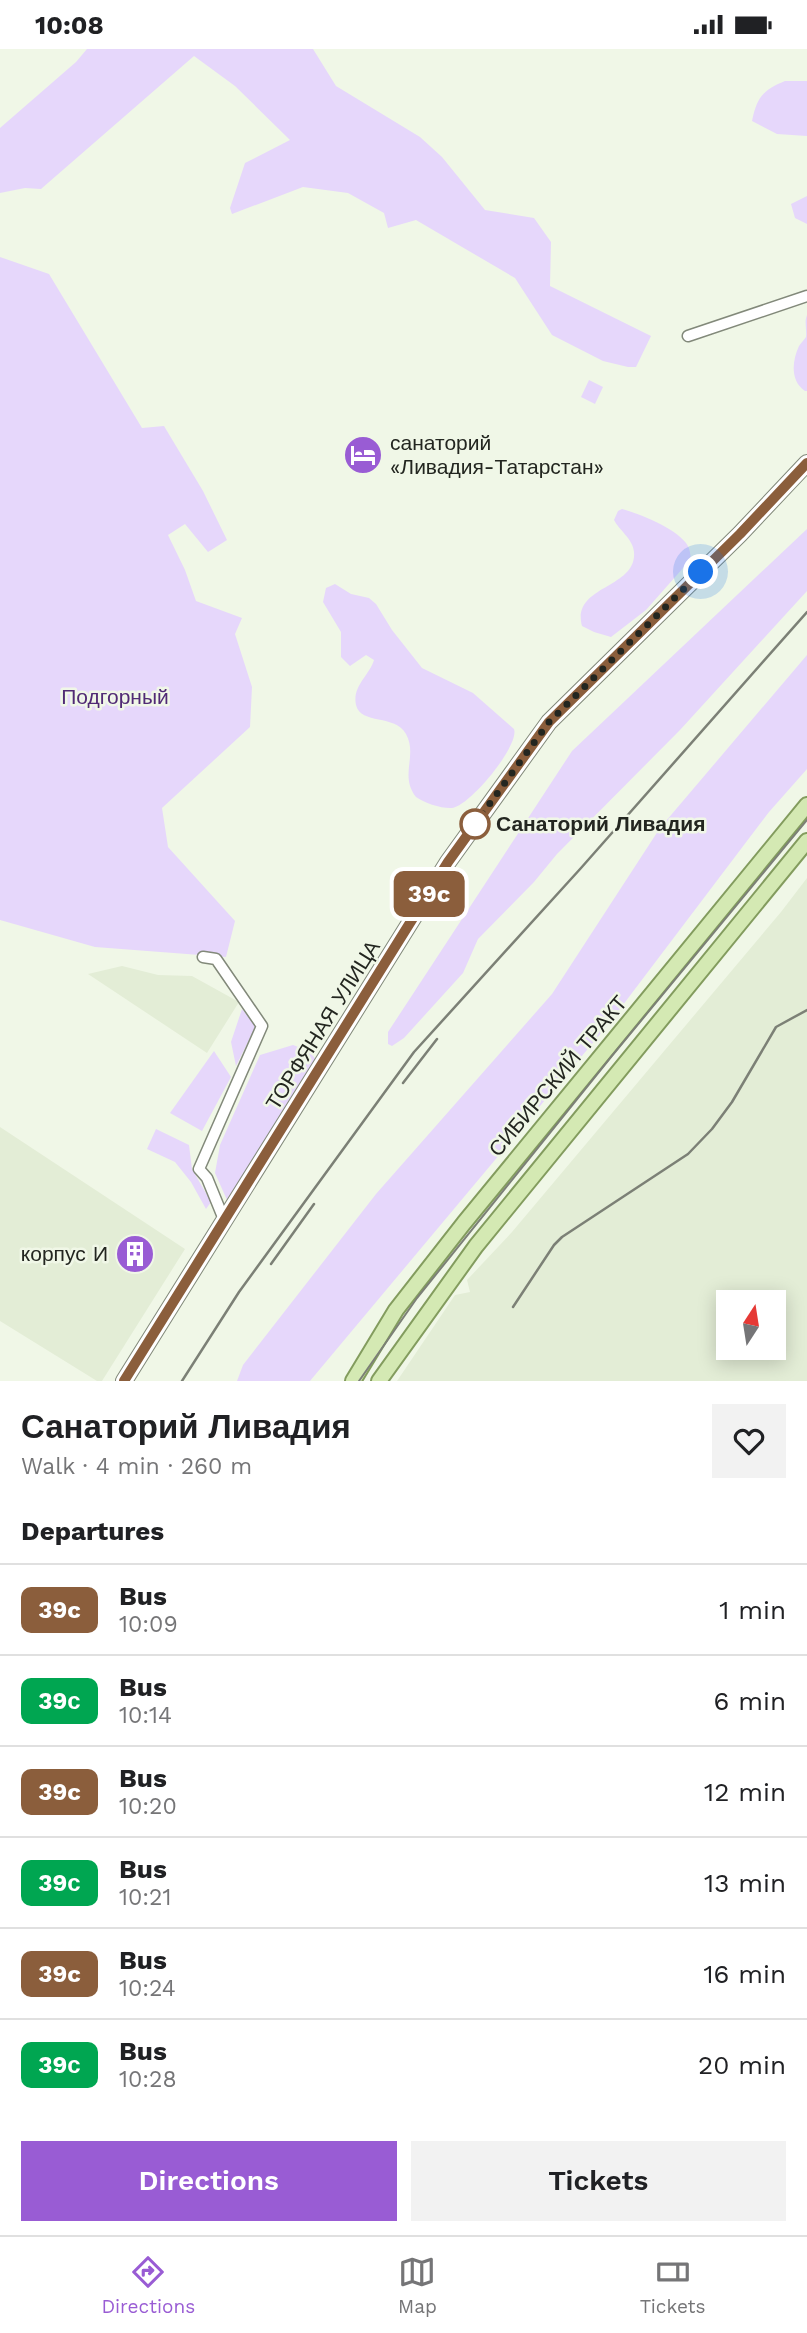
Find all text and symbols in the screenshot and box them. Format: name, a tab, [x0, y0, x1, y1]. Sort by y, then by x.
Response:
text: 10:08	[35, 10, 104, 40]
place label: санаторий «Ливадия-Татарстан»	[390, 430, 604, 479]
hotel icon: санаторий «Ливадия-Татарстан»	[342, 434, 384, 476]
your location	[683, 554, 718, 589]
park label: Подгорный	[61, 684, 169, 709]
marker: Санаторий Ливадия	[460, 809, 490, 839]
place label: Санаторий Ливадия	[496, 811, 705, 836]
line badge: 39c	[389, 871, 469, 917]
text: 39c	[408, 880, 450, 908]
street label: ТОРФЯНАЯ УЛИЦА	[260, 935, 385, 1114]
street label: СИБИРСКИЙ ТРАКТ	[483, 990, 632, 1161]
building icon: корпус И	[114, 1233, 156, 1275]
place label: корпус И	[21, 1241, 108, 1266]
north arrow	[716, 1290, 786, 1360]
map controls	[716, 1290, 786, 1360]
button: heart	[712, 1404, 786, 1478]
text: Санаторий Ливадия	[21, 1407, 351, 1446]
text: Walk · 4 min · 260 m	[21, 1453, 252, 1480]
text: Departures	[21, 1516, 164, 1546]
text: Bus	[119, 1581, 167, 1611]
text: 1 min	[719, 1595, 786, 1625]
text: 39c	[38, 1596, 81, 1624]
text: 10:09	[119, 1611, 178, 1638]
text: Bus	[119, 1672, 167, 1702]
text: 6 min	[714, 1686, 786, 1716]
text: 39с	[38, 1687, 81, 1715]
text: 10:14	[119, 1702, 172, 1729]
text: Bus	[119, 1763, 167, 1793]
text: 12 min	[704, 1777, 786, 1807]
text: 39c	[38, 1778, 81, 1806]
text: 10:20	[119, 1793, 177, 1820]
text: Bus	[119, 1854, 167, 1884]
text: 13 min	[704, 1868, 786, 1898]
text: 39с	[38, 1869, 81, 1897]
text: 10:21	[119, 1884, 171, 1911]
text: Bus	[119, 1945, 167, 1975]
text: 16 min	[703, 1959, 786, 1989]
text: 39c	[38, 1960, 81, 1988]
text: 10:24	[119, 1975, 176, 2002]
text: Bus	[119, 2036, 167, 2066]
text: 20 min	[698, 2050, 786, 2080]
text: 39с	[38, 2051, 81, 2079]
text: 10:28	[119, 2066, 177, 2093]
button: Directions	[21, 2141, 397, 2221]
button: Tickets	[411, 2141, 786, 2221]
tab: Directions	[101, 2253, 195, 2318]
tab: Map	[398, 2253, 437, 2318]
tab: Tickets	[640, 2253, 706, 2318]

